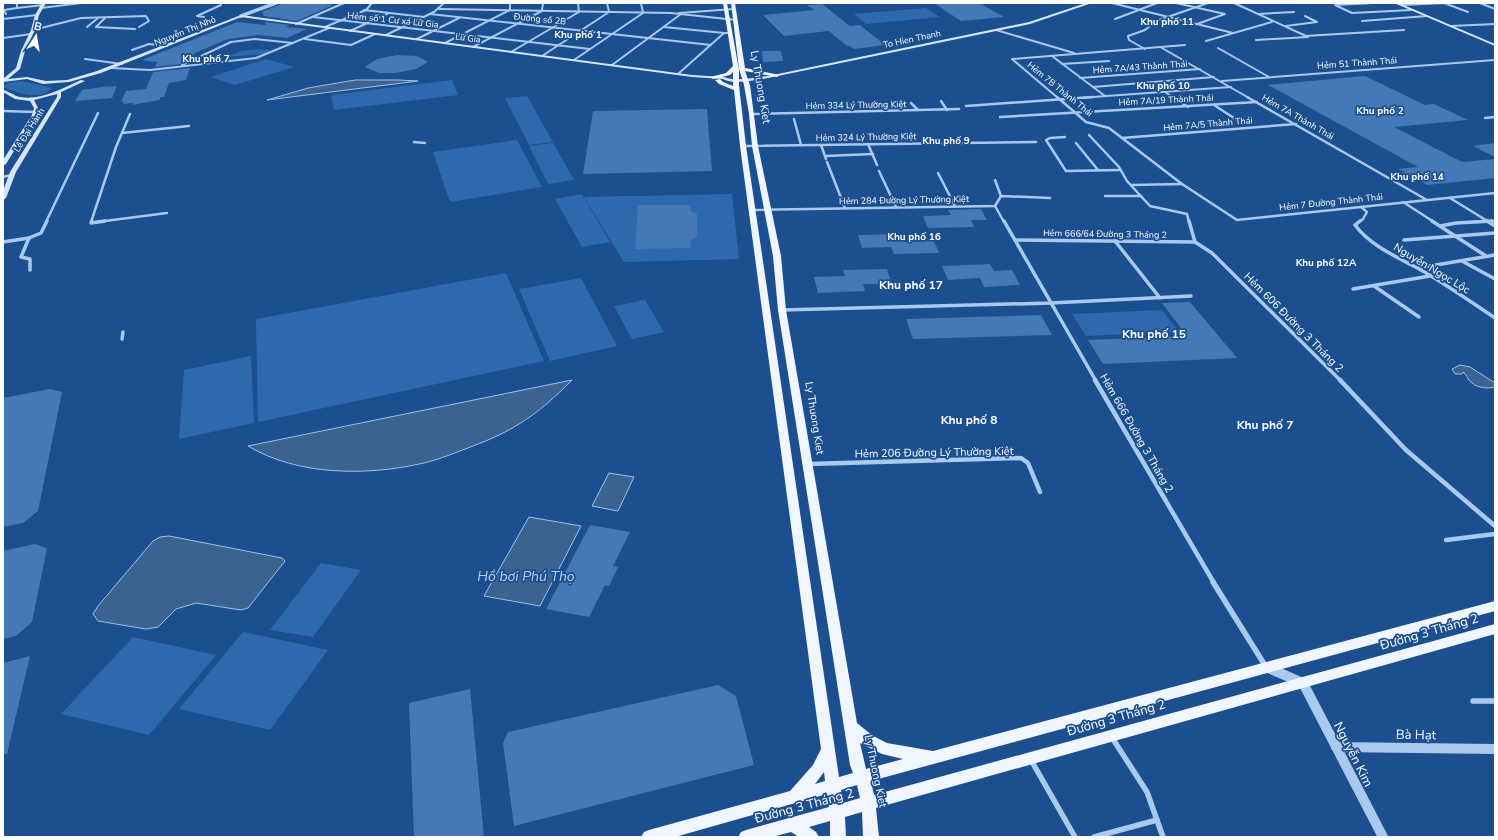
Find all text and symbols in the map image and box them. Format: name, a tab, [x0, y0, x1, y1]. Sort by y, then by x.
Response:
street label: Hẻm số 1 Cư xá Lữ Gia	[347, 9, 439, 31]
street label: Đường số 2B	[512, 10, 567, 28]
street label: Nguyễn Thị Nhỏ	[152, 13, 218, 49]
district label: Khu phố 11	[1140, 15, 1194, 29]
north arrow	[16, 16, 56, 56]
text: B	[33, 19, 43, 35]
street label: To Hien Thanh	[882, 27, 942, 51]
district label: Khu phố 1	[554, 28, 602, 42]
street label: Lữ Gia	[455, 30, 482, 46]
street label: Ly Thuong Kiet	[747, 49, 774, 125]
district label: Khu phố 7	[182, 52, 230, 66]
street label: Hẻm 51 Thành Thái	[1317, 54, 1397, 72]
street label: Hẻm 7A/43 Thành Thái	[1092, 58, 1188, 76]
street label: Hẻm 7B Thành Thái	[1025, 59, 1095, 119]
district label: Khu phố 10	[1136, 79, 1190, 93]
street label: Hẻm 7A/19 Thành Thái	[1118, 92, 1214, 108]
street label: Hẻm 7A Thành Thái	[1260, 92, 1336, 142]
street label: Hẻm 334 Lý Thường Kiệt	[806, 98, 907, 112]
district label: Khu phố 2	[1356, 104, 1404, 118]
street label: Lê Đại Hành	[11, 106, 47, 154]
street label: Hẻm 7A/5 Thành Thái	[1163, 114, 1253, 134]
street label: Hẻm 324 Lý Thường Kiệt	[816, 130, 917, 144]
district label: Khu phố 9	[922, 134, 970, 148]
district label: Khu phố 14	[1390, 170, 1444, 184]
street label: Hẻm 7 Đường Thành Thái	[1279, 191, 1383, 213]
street label: Hẻm 284 Đường Lý Thường Kiệt	[839, 193, 970, 207]
street label: Hẻm 666/64 Đường 3 Tháng 2	[1043, 227, 1167, 241]
district label: Khu phố 16	[887, 230, 941, 244]
street label: Nguyễn Ngọc Lộc	[1391, 240, 1473, 297]
district label: Khu phố 12A	[1296, 256, 1357, 270]
street label: Hẻm 606 Đường 3 Tháng 2	[1241, 269, 1347, 375]
district label: Khu phố 17	[879, 277, 943, 293]
district label: Khu phố 15	[1122, 326, 1186, 342]
street label: Hẻm 666 Đường 3 Tháng 2	[1096, 371, 1177, 496]
street label: Ly Thuong Kiet	[801, 380, 828, 456]
district label: Khu phố 8	[941, 412, 997, 428]
district label: Khu phố 7	[1237, 417, 1293, 433]
street label: Hẻm 206 Đường Lý Thường Kiệt	[854, 444, 1014, 461]
water label: Hồ bơi Phú Thọ	[477, 567, 575, 586]
street label: Đường 3 Tháng 2	[1377, 609, 1481, 655]
street label: Đường 3 Tháng 2	[1064, 695, 1168, 741]
street label: Nguyễn Kim	[1329, 719, 1377, 790]
street label: Bà Hạt	[1396, 726, 1437, 744]
street label: Ly Thuong Kiet	[861, 733, 891, 809]
street label: Đường 3 Tháng 2	[752, 784, 856, 828]

